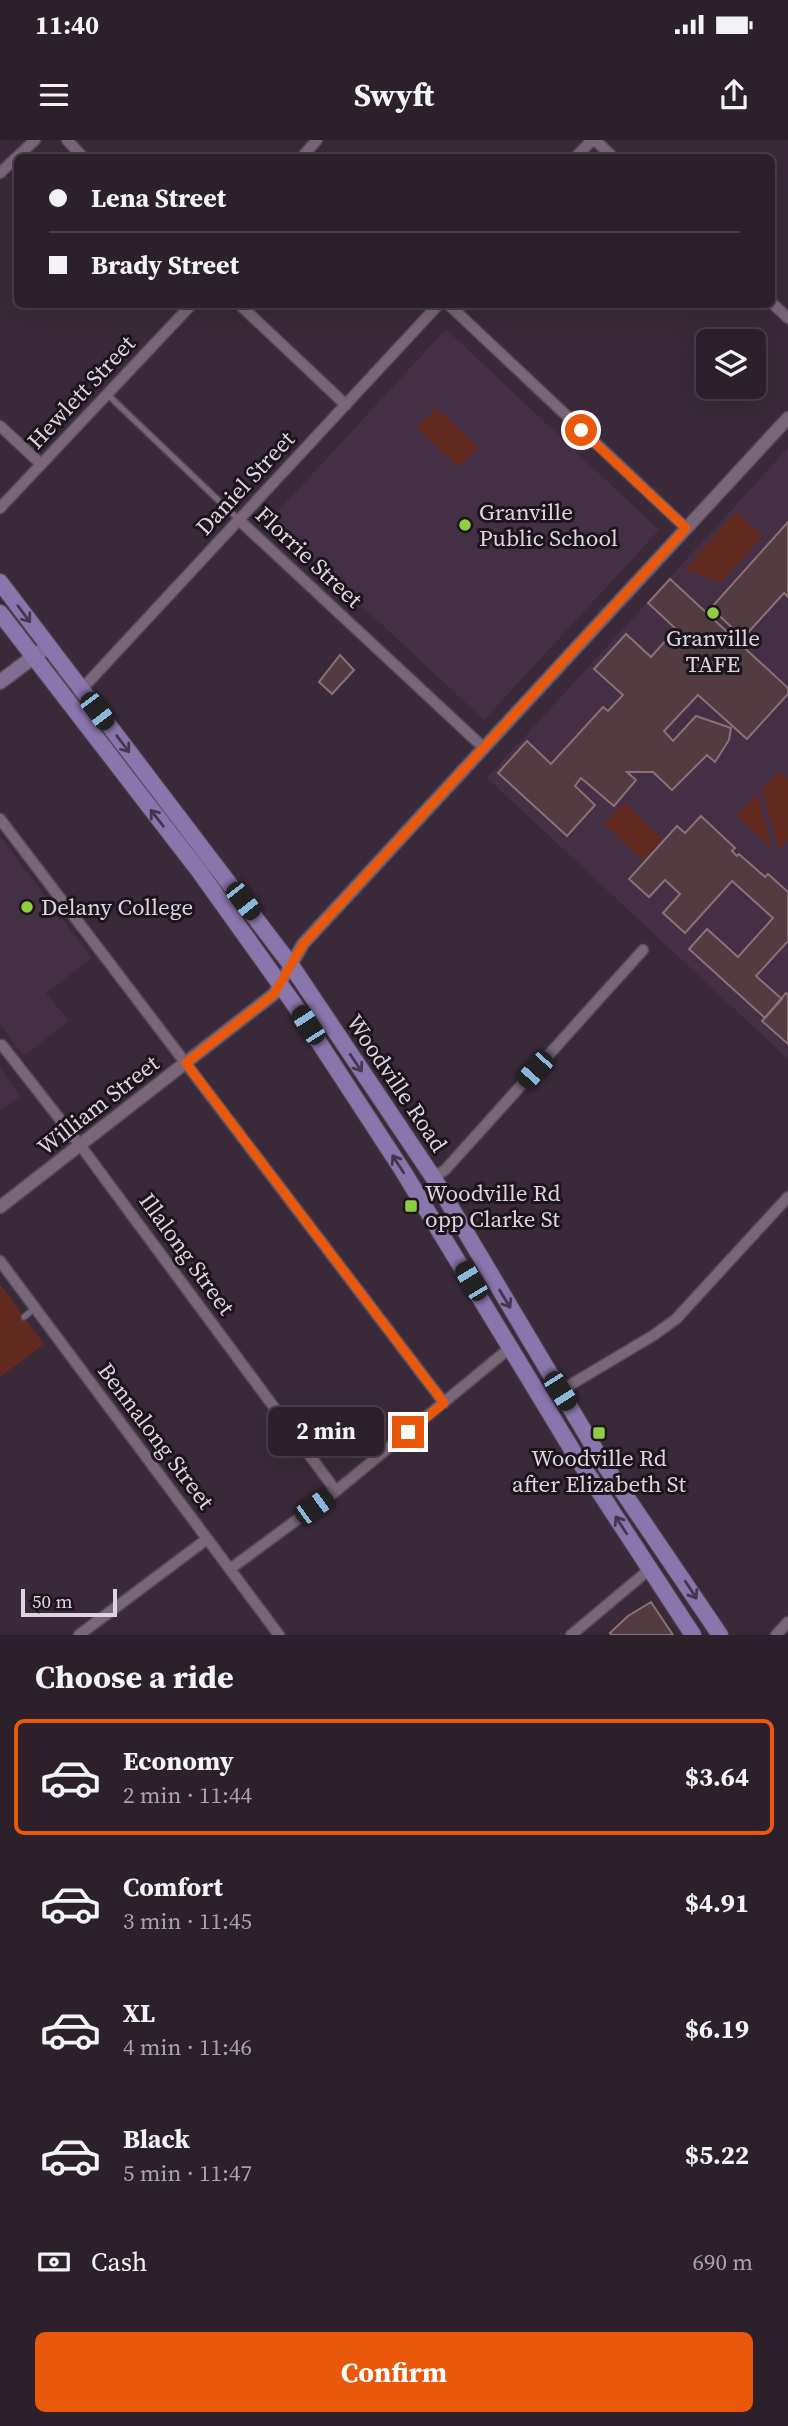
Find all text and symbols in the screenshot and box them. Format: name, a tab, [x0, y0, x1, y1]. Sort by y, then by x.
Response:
text: 11:40	[35, 7, 99, 43]
text: Swyft	[354, 73, 434, 117]
icon: menu	[35, 76, 73, 114]
icon: share	[715, 76, 753, 114]
text: Lena Street	[91, 180, 226, 216]
text: Brady Street	[91, 247, 239, 283]
street label: Hewlett Street	[20, 328, 142, 456]
map controls	[696, 329, 766, 399]
button: layers	[696, 329, 766, 399]
route start	[565, 414, 597, 446]
street label: Daniel Street	[188, 423, 302, 542]
place label: Granville Public School	[479, 496, 618, 554]
street label: Florrie Street	[248, 499, 370, 615]
marker: Granville Public School	[457, 517, 473, 533]
one-way arrow	[17, 604, 31, 623]
marker: Granville TAFE	[705, 605, 721, 621]
place label: Granville TAFE	[666, 622, 760, 680]
car	[76, 688, 119, 734]
one-way arrow	[115, 735, 130, 753]
one-way arrow	[150, 809, 165, 827]
car	[222, 878, 265, 924]
place label: Delany College	[41, 891, 193, 923]
marker: Delany College	[19, 899, 35, 915]
car	[288, 1002, 329, 1048]
street label: Woodville Road	[339, 1008, 455, 1158]
street label: William Street	[31, 1047, 166, 1163]
car	[514, 1047, 557, 1093]
one-way arrow	[349, 1052, 363, 1072]
one-way arrow	[391, 1155, 406, 1174]
place label: Woodville Rd opp Clarke St	[425, 1177, 561, 1235]
street label: Illalong Street	[132, 1186, 243, 1322]
marker: Woodville Rd opp Clarke St	[403, 1198, 419, 1214]
car	[452, 1258, 491, 1304]
one-way arrow	[498, 1289, 512, 1309]
street label: Bennalong Street	[90, 1356, 222, 1516]
car	[540, 1368, 581, 1414]
callout: 2 min	[268, 1408, 384, 1456]
text: 2 min	[296, 1415, 356, 1447]
route end	[392, 1416, 424, 1448]
marker: Woodville Rd after Elizabeth St	[591, 1425, 607, 1441]
place label: Woodville Rd after Elizabeth St	[512, 1442, 686, 1500]
car	[291, 1486, 338, 1528]
one-way arrow	[614, 1516, 628, 1536]
one-way arrow	[684, 1580, 698, 1599]
scale bar	[21, 1586, 117, 1618]
text: 50 m	[32, 1588, 73, 1614]
text: Choose a ride	[35, 1655, 234, 1699]
text: Economy	[123, 1743, 234, 1779]
icon: car	[39, 1746, 102, 1809]
text: $3.64	[685, 1759, 749, 1795]
text: 2 min · 11:44	[123, 1779, 252, 1811]
text: Comfort	[123, 1869, 223, 1905]
icon: car	[39, 1872, 102, 1935]
text: $4.91	[685, 1885, 749, 1921]
text: 3 min · 11:45	[123, 1905, 252, 1937]
text: XL	[123, 1995, 155, 2031]
icon: car	[39, 1998, 102, 2061]
text: $6.19	[685, 2011, 749, 2047]
text: 4 min · 11:46	[123, 2031, 252, 2063]
text: Black	[123, 2121, 190, 2157]
icon: car	[39, 2124, 102, 2187]
text: $5.22	[685, 2137, 749, 2173]
text: 5 min · 11:47	[123, 2157, 252, 2189]
icon: cash	[35, 2243, 73, 2281]
text: Cash	[91, 2244, 147, 2280]
text: 690 m	[692, 2246, 753, 2278]
button: Confirm	[35, 2332, 753, 2412]

